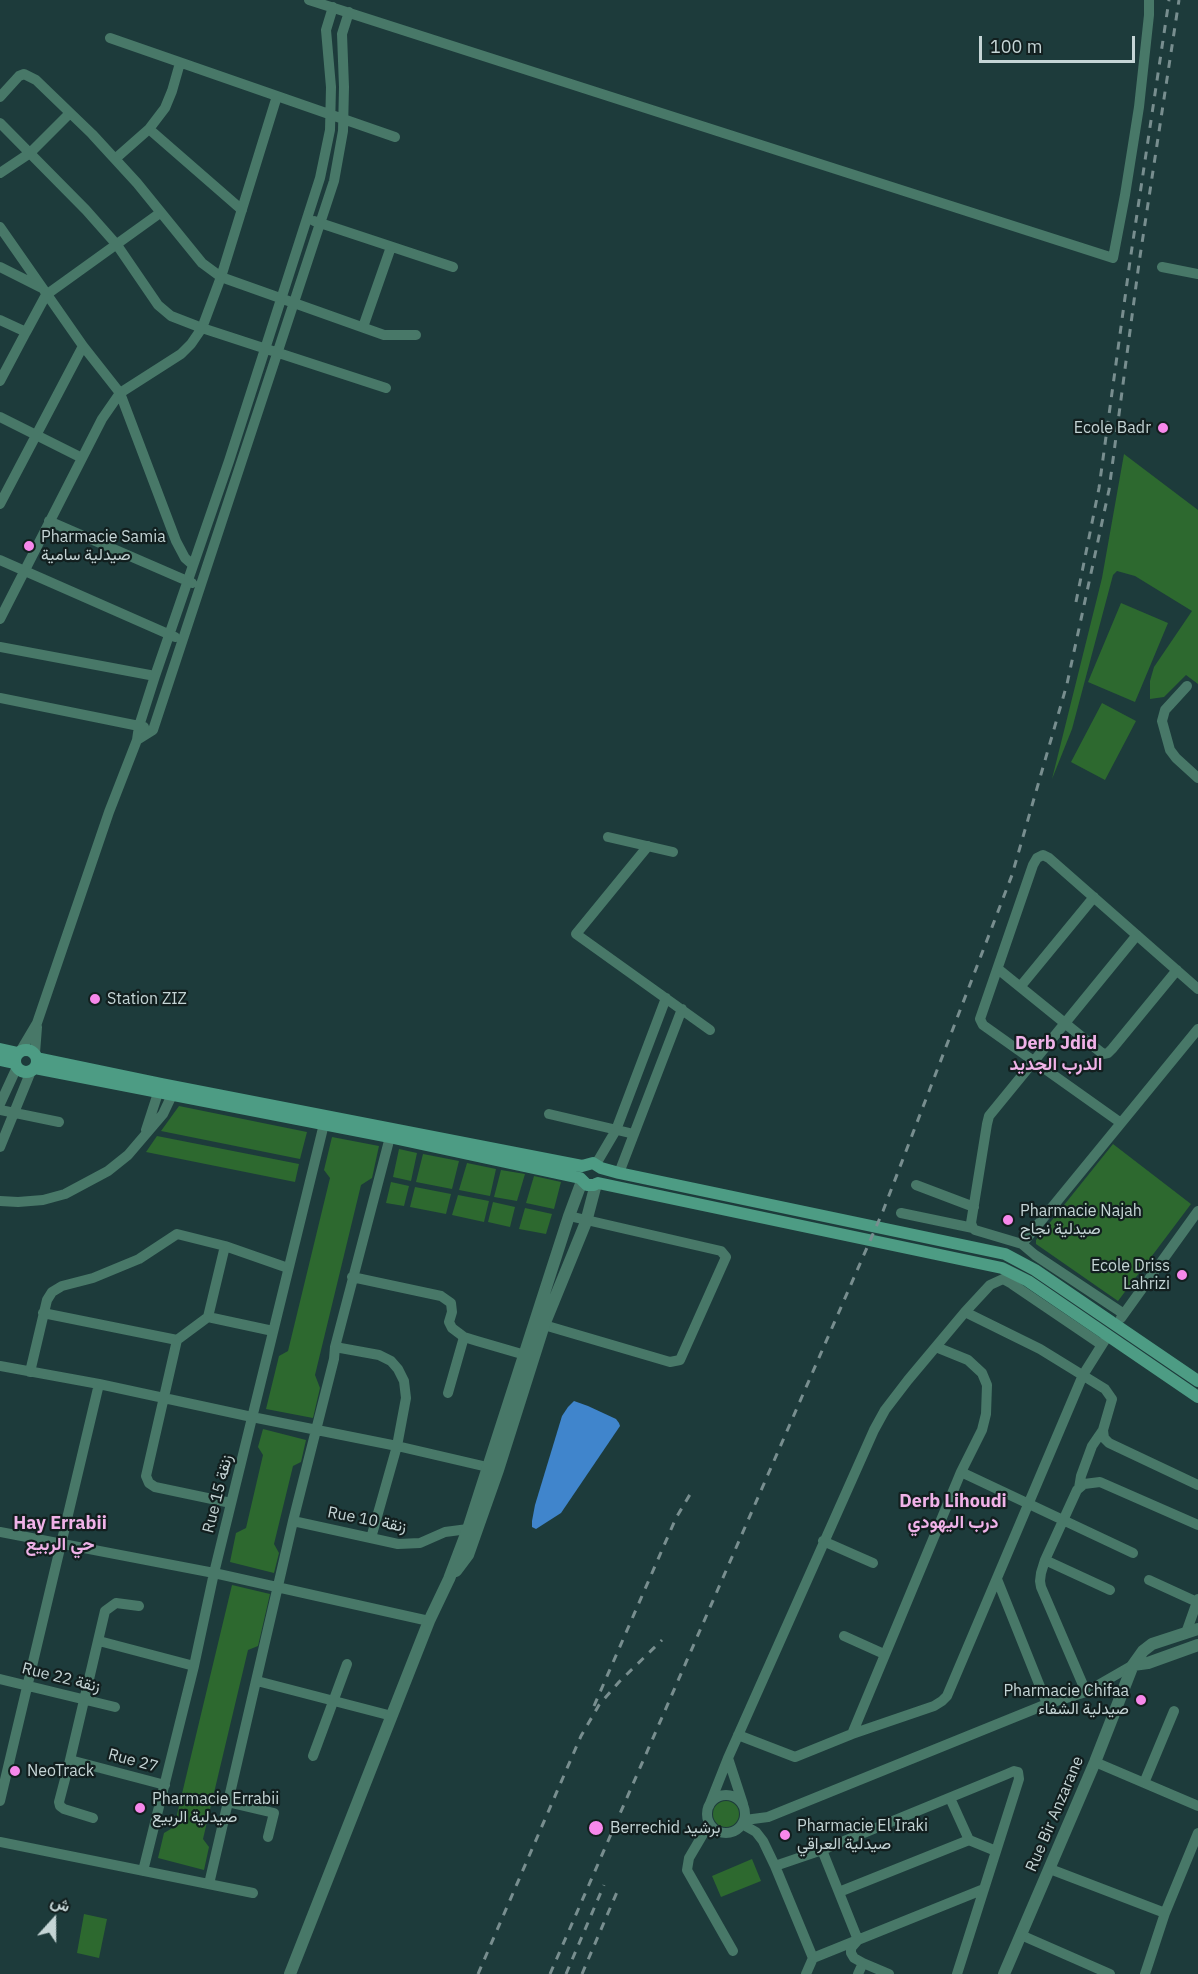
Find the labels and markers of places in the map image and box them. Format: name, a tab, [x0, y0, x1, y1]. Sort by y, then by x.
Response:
place label: Ecole Badr	[1074, 418, 1151, 438]
marker: Ecole Badr	[1156, 421, 1170, 435]
place label: Pharmacie Samia صيدلية سامية	[41, 527, 166, 565]
marker: Pharmacie Samia صيدلية سامية	[22, 539, 36, 553]
place label: Station ZIZ	[107, 989, 187, 1009]
marker: Station ZIZ	[88, 992, 102, 1006]
place label: Pharmacie Najah صيدلية نجاح	[1020, 1201, 1142, 1239]
marker: Pharmacie Najah صيدلية نجاح	[1001, 1213, 1015, 1227]
place label: Ecole Driss Lahrizi	[1091, 1256, 1170, 1294]
marker: Ecole Driss Lahrizi	[1175, 1268, 1189, 1282]
place label: Pharmacie Chifaa صيدلية الشفاء	[1003, 1681, 1129, 1719]
marker: Pharmacie Chifaa صيدلية الشفاء	[1134, 1693, 1148, 1707]
place label: NeoTrack	[27, 1761, 94, 1781]
marker: NeoTrack	[8, 1764, 22, 1778]
place label: Pharmacie Errabii صيدلية الربيع	[152, 1789, 279, 1827]
marker: Pharmacie Errabii صيدلية الربيع	[133, 1801, 147, 1815]
place label: Pharmacie El Iraki صيدلية العراقي	[797, 1816, 928, 1854]
place label: Berrechid برشيد	[610, 1818, 720, 1838]
marker: Berrechid برشيد	[587, 1819, 605, 1837]
marker: Pharmacie El Iraki صيدلية العراقي	[778, 1828, 792, 1842]

